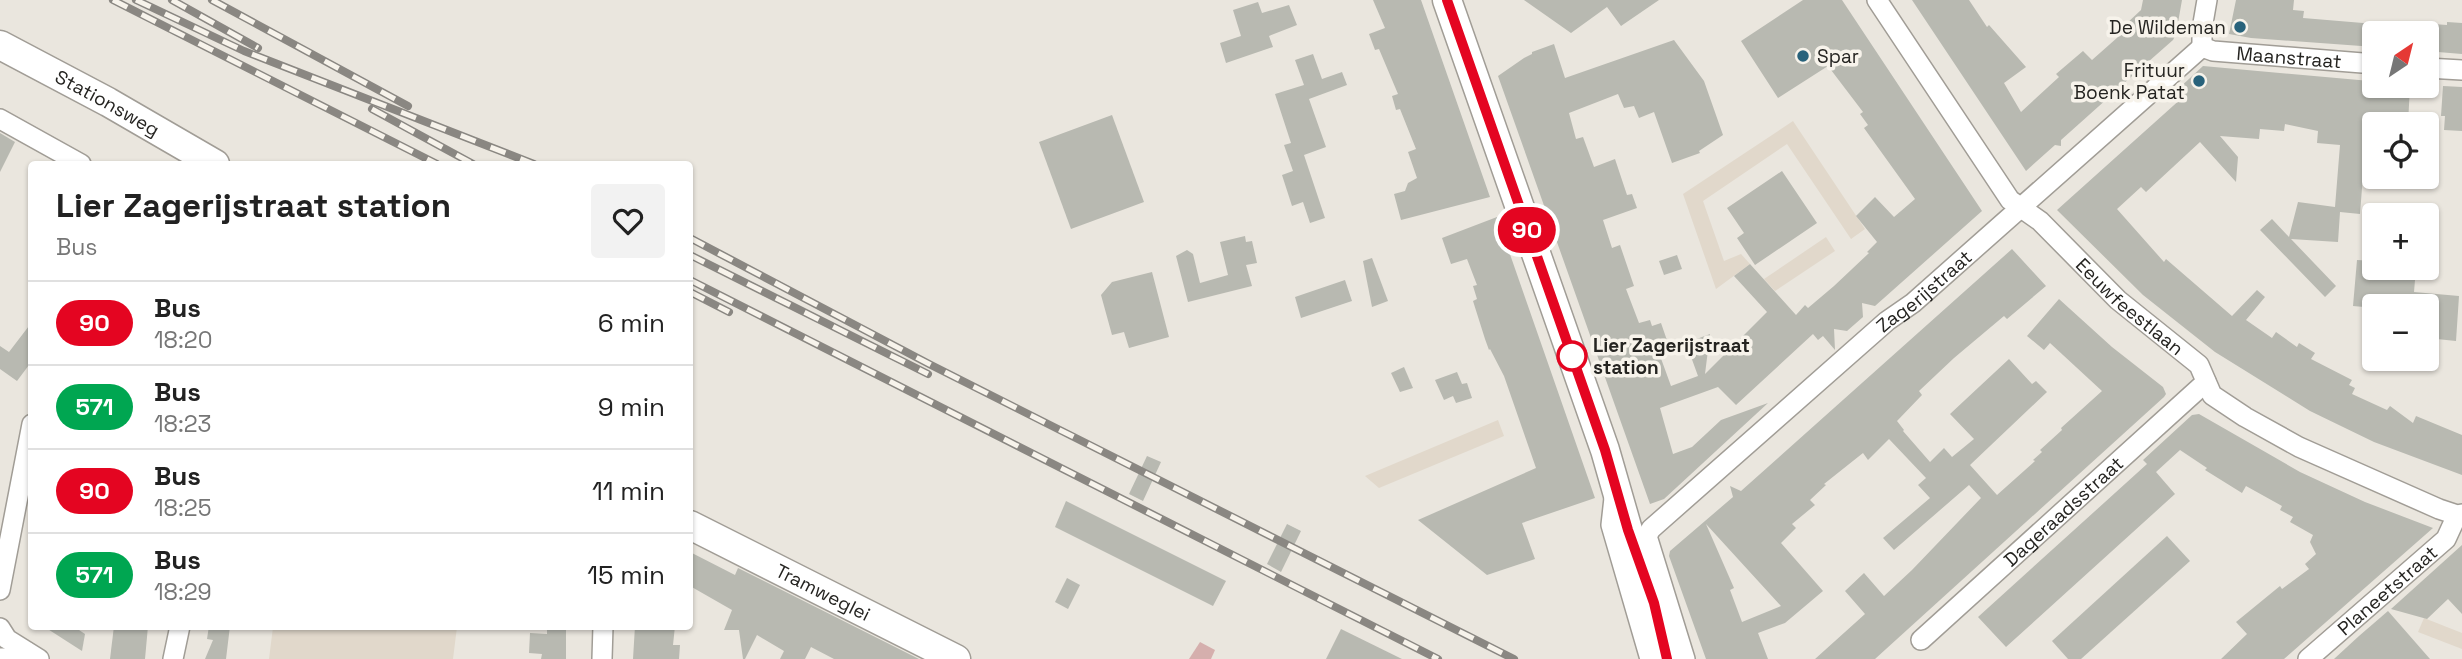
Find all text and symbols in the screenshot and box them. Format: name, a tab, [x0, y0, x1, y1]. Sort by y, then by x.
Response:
place label: De Wildeman	[2109, 15, 2226, 40]
marker: De Wildeman	[2232, 19, 2248, 35]
north arrow	[2362, 21, 2440, 98]
map controls	[2362, 21, 2439, 371]
street label: Maanstraat	[2236, 40, 2343, 74]
place label: Spar	[1817, 44, 1859, 69]
marker: Spar	[1795, 48, 1811, 64]
place label: Frituur Boenk Patat	[2073, 58, 2185, 105]
street label: Stationsweg	[51, 64, 164, 142]
marker: Frituur Boenk Patat	[2191, 73, 2207, 89]
button: locate	[2362, 112, 2439, 189]
button: heart	[591, 184, 665, 258]
text: Lier Zagerijstraat station	[56, 185, 451, 227]
button: +	[2362, 203, 2439, 280]
line badge: 90	[1496, 207, 1558, 253]
text: 90	[1512, 214, 1542, 245]
text: Bus	[56, 232, 97, 262]
street label: Zagerijstraat	[1871, 244, 1977, 338]
street label: Eeuwfeestlaan	[2071, 252, 2189, 361]
text: Bus	[154, 291, 201, 325]
button: −	[2362, 294, 2439, 371]
text: 6 min	[598, 306, 665, 340]
text: 90	[79, 307, 110, 338]
text: 18:20	[154, 325, 212, 355]
place label: Lier Zagerijstraat station	[1593, 333, 1750, 380]
marker: Lier Zagerijstraat station	[1557, 341, 1587, 371]
text: Bus	[154, 375, 201, 409]
text: 9 min	[598, 390, 665, 424]
text: 571	[75, 391, 114, 422]
text: 18:23	[154, 409, 211, 439]
street label: Dageraadsstraat	[1998, 451, 2128, 572]
text: Bus	[154, 459, 201, 493]
text: 11 min	[592, 474, 665, 508]
text: 90	[79, 475, 110, 506]
text: 18:25	[154, 493, 211, 523]
street label: Planeetstraat	[2332, 540, 2443, 641]
text: Bus	[154, 543, 201, 577]
text: 15 min	[587, 558, 665, 592]
street label: Tramweglei	[772, 558, 875, 626]
text: 571	[75, 559, 114, 590]
text: 18:29	[154, 577, 212, 607]

